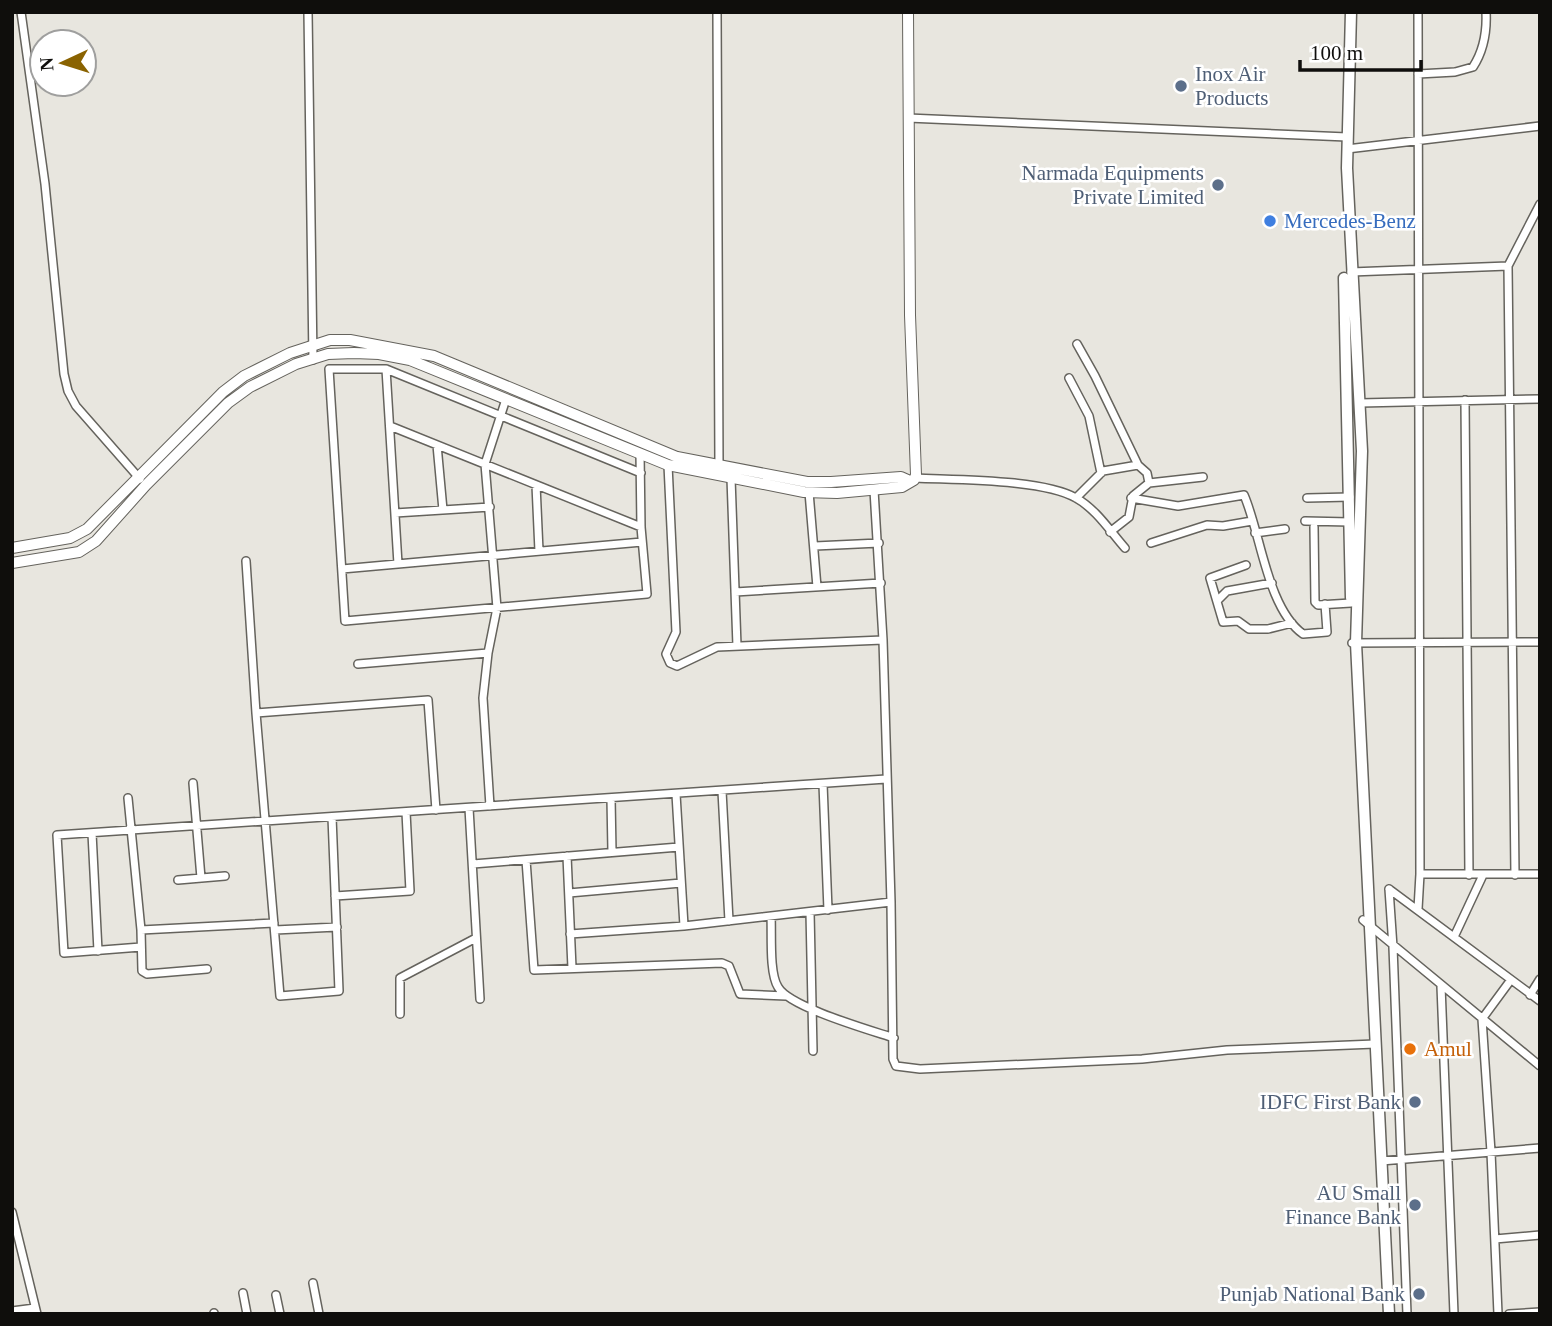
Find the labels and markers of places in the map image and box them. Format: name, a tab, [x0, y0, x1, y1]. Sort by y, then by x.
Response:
place label: Inox Air Products	[1195, 62, 1269, 110]
marker: Inox Air Products	[1173, 78, 1189, 94]
place label: Narmada Equipments Private Limited	[1021, 161, 1204, 209]
marker: Narmada Equipments Private Limited	[1210, 177, 1226, 193]
place label: Mercedes-Benz	[1284, 209, 1416, 233]
marker: Mercedes-Benz	[1262, 213, 1278, 229]
place label: Amul	[1424, 1037, 1472, 1061]
marker: Amul	[1402, 1041, 1418, 1057]
place label: IDFC First Bank	[1260, 1090, 1401, 1114]
marker: IDFC First Bank	[1407, 1094, 1423, 1110]
place label: AU Small Finance Bank	[1285, 1181, 1401, 1229]
marker: AU Small Finance Bank	[1407, 1197, 1423, 1213]
place label: Punjab National Bank	[1220, 1282, 1405, 1306]
marker: Punjab National Bank	[1411, 1286, 1427, 1302]

